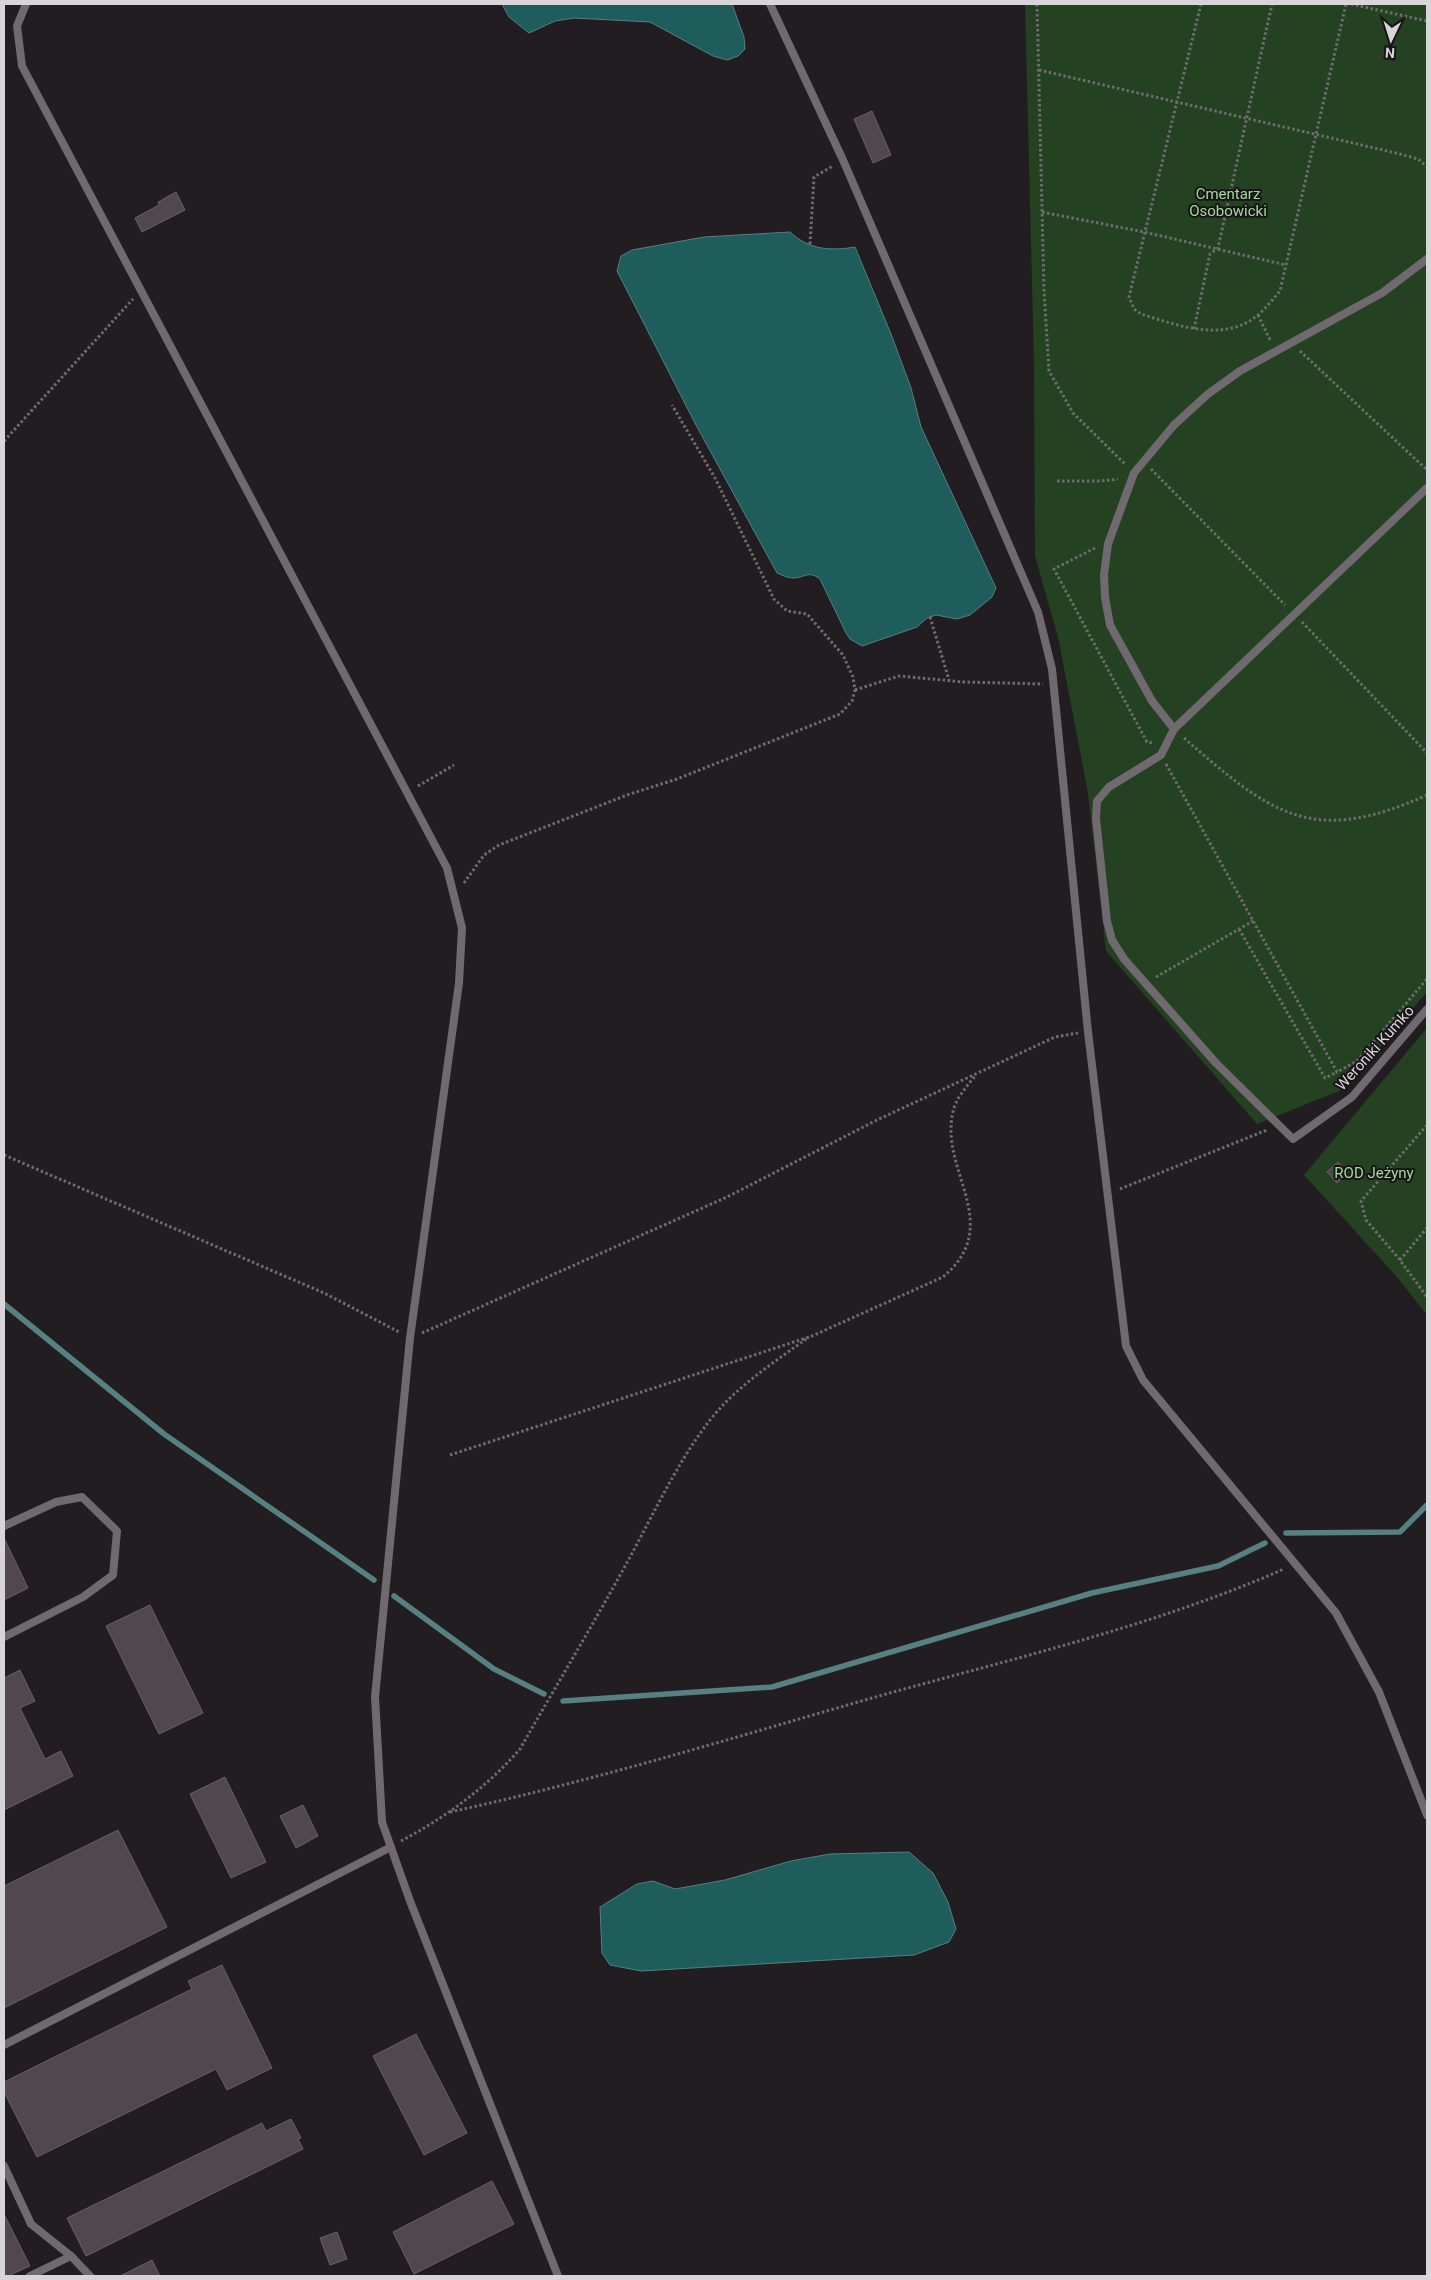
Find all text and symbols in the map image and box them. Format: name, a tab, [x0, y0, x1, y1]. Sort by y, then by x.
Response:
north arrow	[1366, 15, 1416, 65]
text: N	[1385, 45, 1396, 61]
park label: Cmentarz Osobowicki	[1189, 185, 1267, 220]
street label: Weroniki Kumko	[1332, 1002, 1418, 1094]
park label: ROD Jeżyny	[1334, 1164, 1414, 1182]

